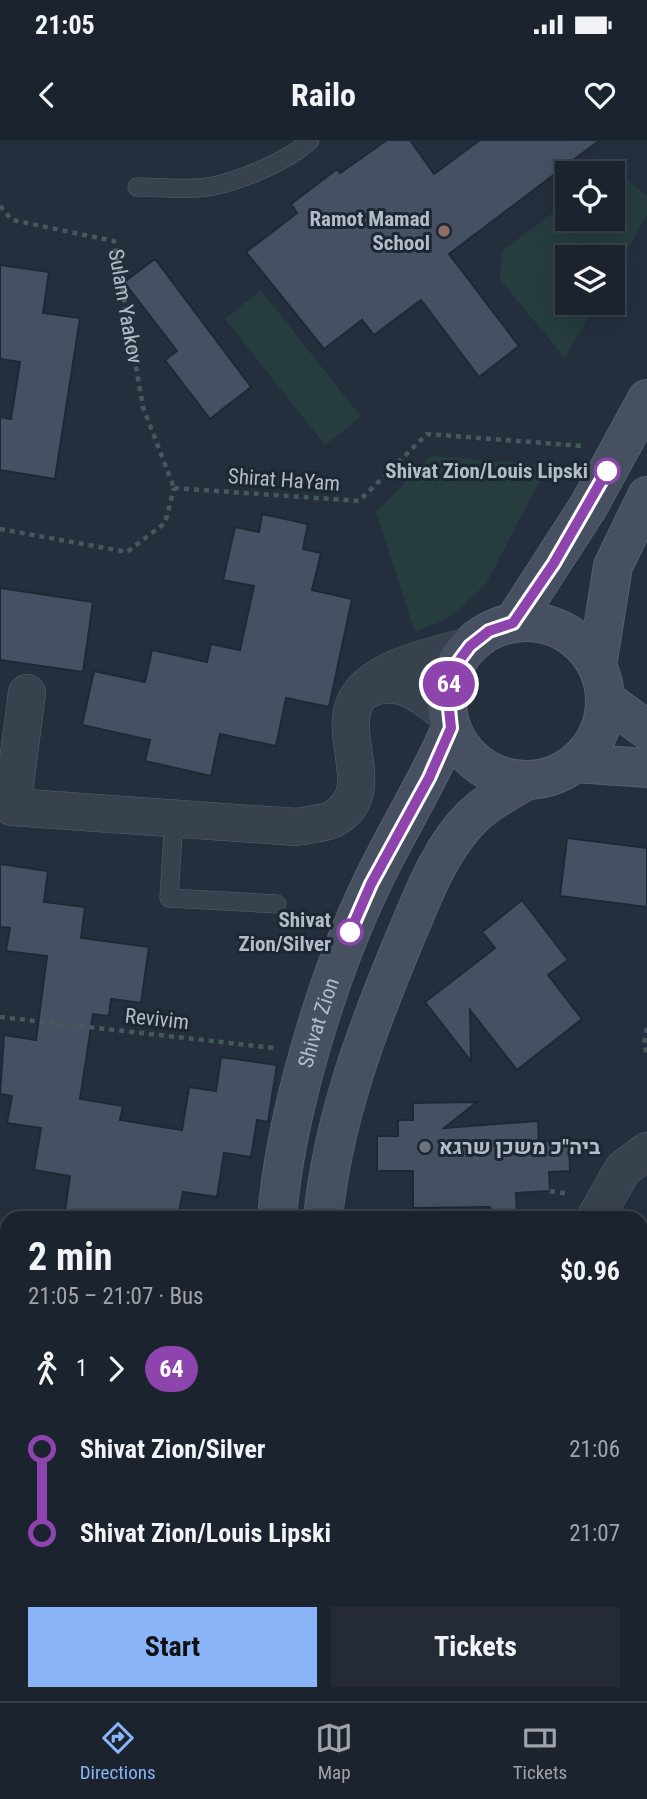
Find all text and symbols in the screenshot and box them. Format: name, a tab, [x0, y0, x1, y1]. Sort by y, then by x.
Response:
text: 21:05	[35, 10, 95, 40]
icon: back	[28, 76, 66, 114]
text: Railo	[291, 76, 356, 114]
icon: heart	[581, 76, 619, 114]
map controls	[555, 161, 625, 315]
button: locate	[555, 161, 625, 231]
place label: Ramot Mamad School	[309, 207, 430, 255]
marker: Ramot Mamad School	[436, 223, 452, 239]
button: layers	[555, 245, 625, 315]
street label: Sulam Yaakov	[104, 247, 147, 366]
marker: Shivat Zion/Louis Lipski	[594, 458, 620, 484]
place label: Shivat Zion/Louis Lipski	[385, 459, 588, 483]
street label: Shirat HaYam	[227, 464, 341, 496]
line badge: 64	[418, 661, 480, 707]
text: 64	[437, 670, 461, 698]
place label: Shivat Zion/Silver	[239, 908, 331, 956]
marker: Shivat Zion/Silver	[337, 919, 363, 945]
street label: Shivat Zion	[294, 975, 344, 1070]
street label: Revivim	[124, 1004, 190, 1034]
place label: ביה"כ משכן שרגא	[439, 1135, 601, 1159]
marker: ביה"כ משכן שרגא	[417, 1139, 433, 1155]
text: 2 min	[28, 1235, 112, 1279]
text: $0.96	[560, 1256, 620, 1286]
text: 21:05 – 21:07 · Bus	[28, 1283, 204, 1310]
icon: walk	[28, 1350, 66, 1388]
icon: forward	[97, 1350, 135, 1388]
text: 1	[76, 1355, 87, 1382]
text: 64	[159, 1355, 184, 1383]
text: Shivat Zion/Silver	[80, 1434, 265, 1464]
text: 21:06	[569, 1436, 620, 1463]
text: Shivat Zion/Louis Lipski	[80, 1518, 331, 1548]
text: 21:07	[569, 1520, 620, 1547]
button: Start	[28, 1607, 317, 1687]
button: Tickets	[331, 1607, 620, 1687]
tab: Directions	[80, 1719, 156, 1784]
tab: Map	[315, 1719, 353, 1784]
tab: Tickets	[513, 1719, 567, 1784]

